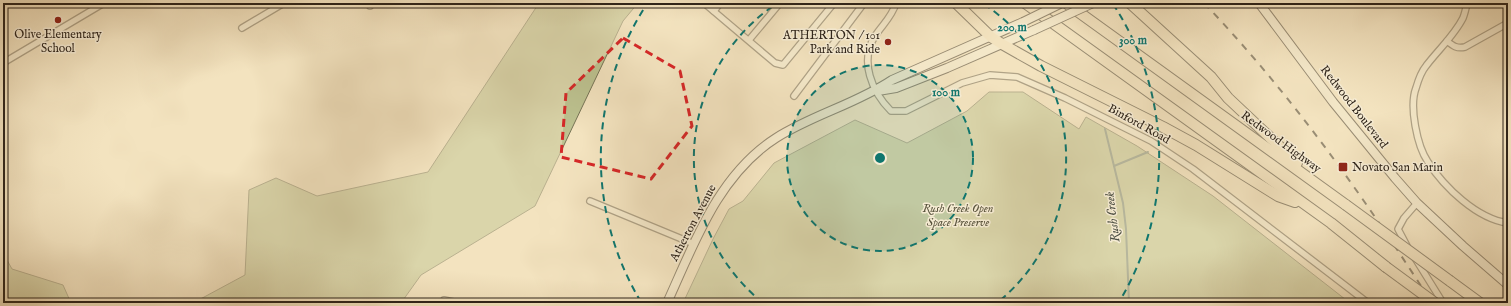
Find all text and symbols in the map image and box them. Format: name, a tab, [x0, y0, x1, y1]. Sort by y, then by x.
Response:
marker: Olive Elementary School	[53, 15, 63, 25]
text: 200 m	[997, 20, 1027, 35]
place label: Olive Elementary School	[14, 27, 102, 56]
place label: ATHERTON / 101 Park and Ride	[782, 28, 880, 57]
text: 300 m	[1119, 33, 1148, 48]
marker: ATHERTON / 101 Park and Ride	[883, 37, 893, 47]
street label: Redwood Boulevard	[1317, 63, 1391, 152]
text: 100 m	[932, 85, 961, 100]
street label: Binford Road	[1105, 101, 1173, 148]
street label: Redwood Highway	[1238, 108, 1324, 176]
centre of rings	[873, 151, 887, 165]
place label: Novato San Marin	[1352, 160, 1443, 175]
marker: Novato San Marin	[1337, 161, 1349, 173]
street label: Atherton Avenue	[666, 182, 720, 265]
water label: Rush Creek	[1101, 190, 1125, 243]
park label: Rush Creek Open Space Preserve	[923, 201, 994, 230]

